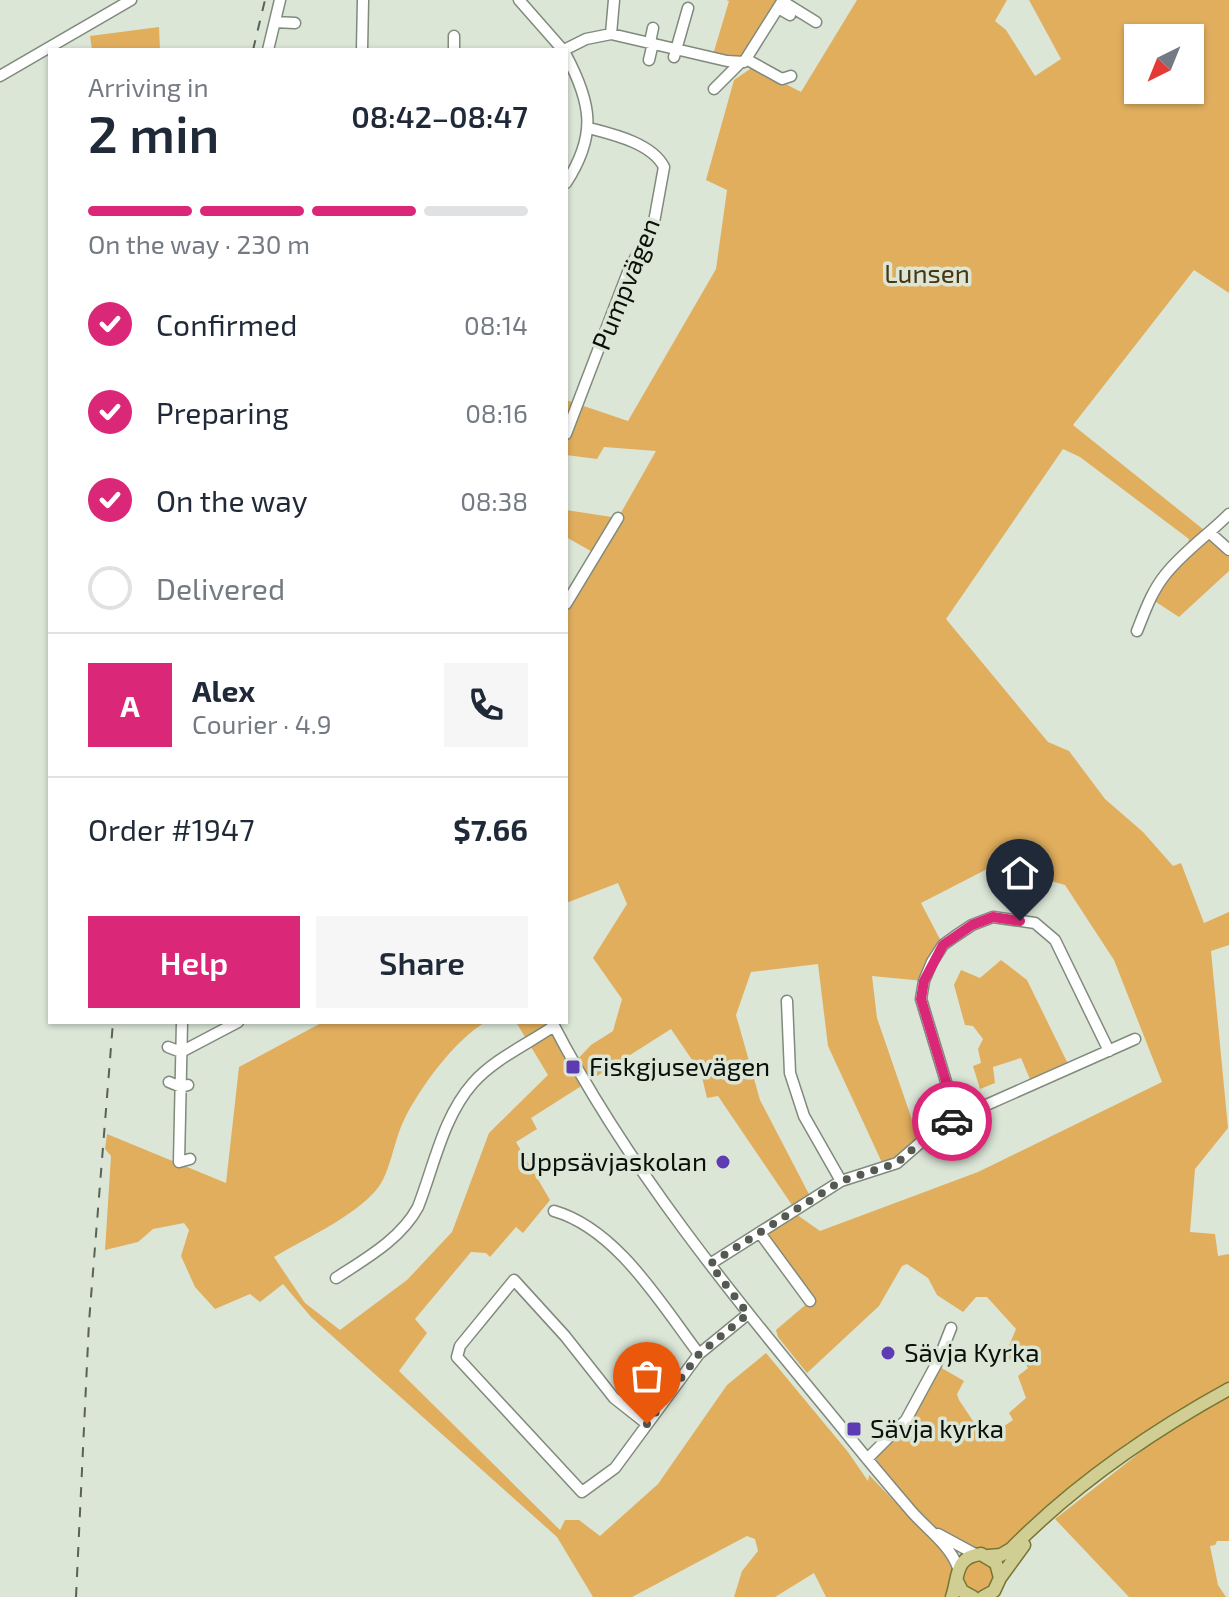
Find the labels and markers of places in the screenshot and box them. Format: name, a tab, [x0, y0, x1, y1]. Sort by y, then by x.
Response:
pin	[986, 839, 1054, 921]
place label: Fiskgjusevägen	[589, 1050, 770, 1081]
marker: Fiskgjusevägen	[564, 1058, 582, 1076]
place label: Uppsävjaskolan	[520, 1145, 707, 1176]
marker: Uppsävjaskolan	[714, 1153, 732, 1171]
place label: Sävja Kyrka	[904, 1336, 1040, 1367]
pin	[613, 1342, 681, 1424]
marker: Sävja Kyrka	[879, 1344, 897, 1362]
place label: Sävja kyrka	[870, 1412, 1004, 1443]
marker: Sävja kyrka	[845, 1420, 863, 1438]

